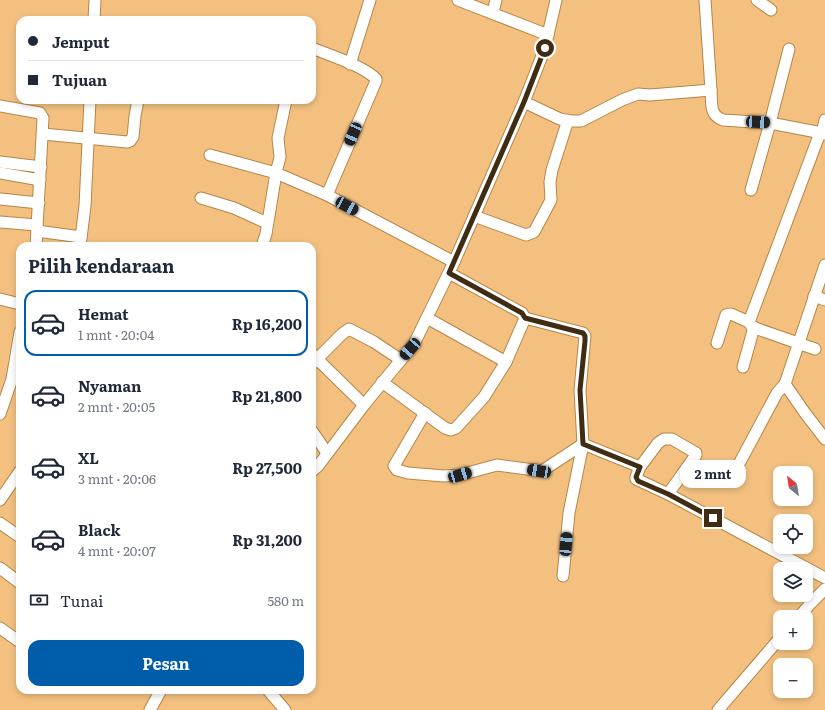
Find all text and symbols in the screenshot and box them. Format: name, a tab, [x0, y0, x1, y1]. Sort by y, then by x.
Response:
text: Jemput	[52, 30, 110, 53]
route start	[536, 39, 554, 57]
text: Tujuan	[52, 68, 107, 91]
car	[746, 115, 770, 129]
car	[343, 121, 363, 147]
car	[334, 195, 360, 217]
text: Pilih kendaraan	[28, 252, 174, 279]
text: Hemat	[78, 302, 129, 325]
icon: car	[30, 305, 66, 341]
text: Rp 16,200	[232, 312, 302, 335]
text: 1 mnt · 20:04	[78, 325, 154, 344]
car	[398, 336, 422, 362]
text: Nyaman	[78, 374, 141, 397]
icon: car	[30, 377, 66, 413]
text: Rp 21,800	[232, 384, 302, 407]
text: 2 mnt · 20:05	[78, 397, 155, 416]
text: XL	[78, 446, 99, 469]
icon: car	[30, 449, 66, 485]
text: Rp 27,500	[232, 456, 302, 479]
callout: 2 mnt	[680, 460, 746, 488]
car	[526, 463, 552, 479]
text: 2 mnt	[695, 464, 731, 483]
car	[447, 466, 473, 484]
north arrow	[773, 466, 813, 506]
map controls	[773, 466, 813, 698]
text: 3 mnt · 20:06	[78, 469, 156, 488]
route end	[704, 509, 722, 527]
button: locate	[773, 514, 813, 554]
text: Black	[78, 518, 121, 541]
icon: car	[30, 521, 66, 557]
text: Rp 31,200	[232, 528, 302, 551]
car	[559, 532, 573, 556]
text: 4 mnt · 20:07	[78, 541, 156, 560]
button: layers	[773, 562, 813, 602]
icon: cash	[28, 589, 50, 611]
text: Tunai	[60, 589, 103, 612]
text: 580 m	[268, 591, 304, 610]
button: +	[773, 610, 813, 650]
button: Pesan	[28, 640, 304, 686]
button: −	[773, 658, 813, 698]

